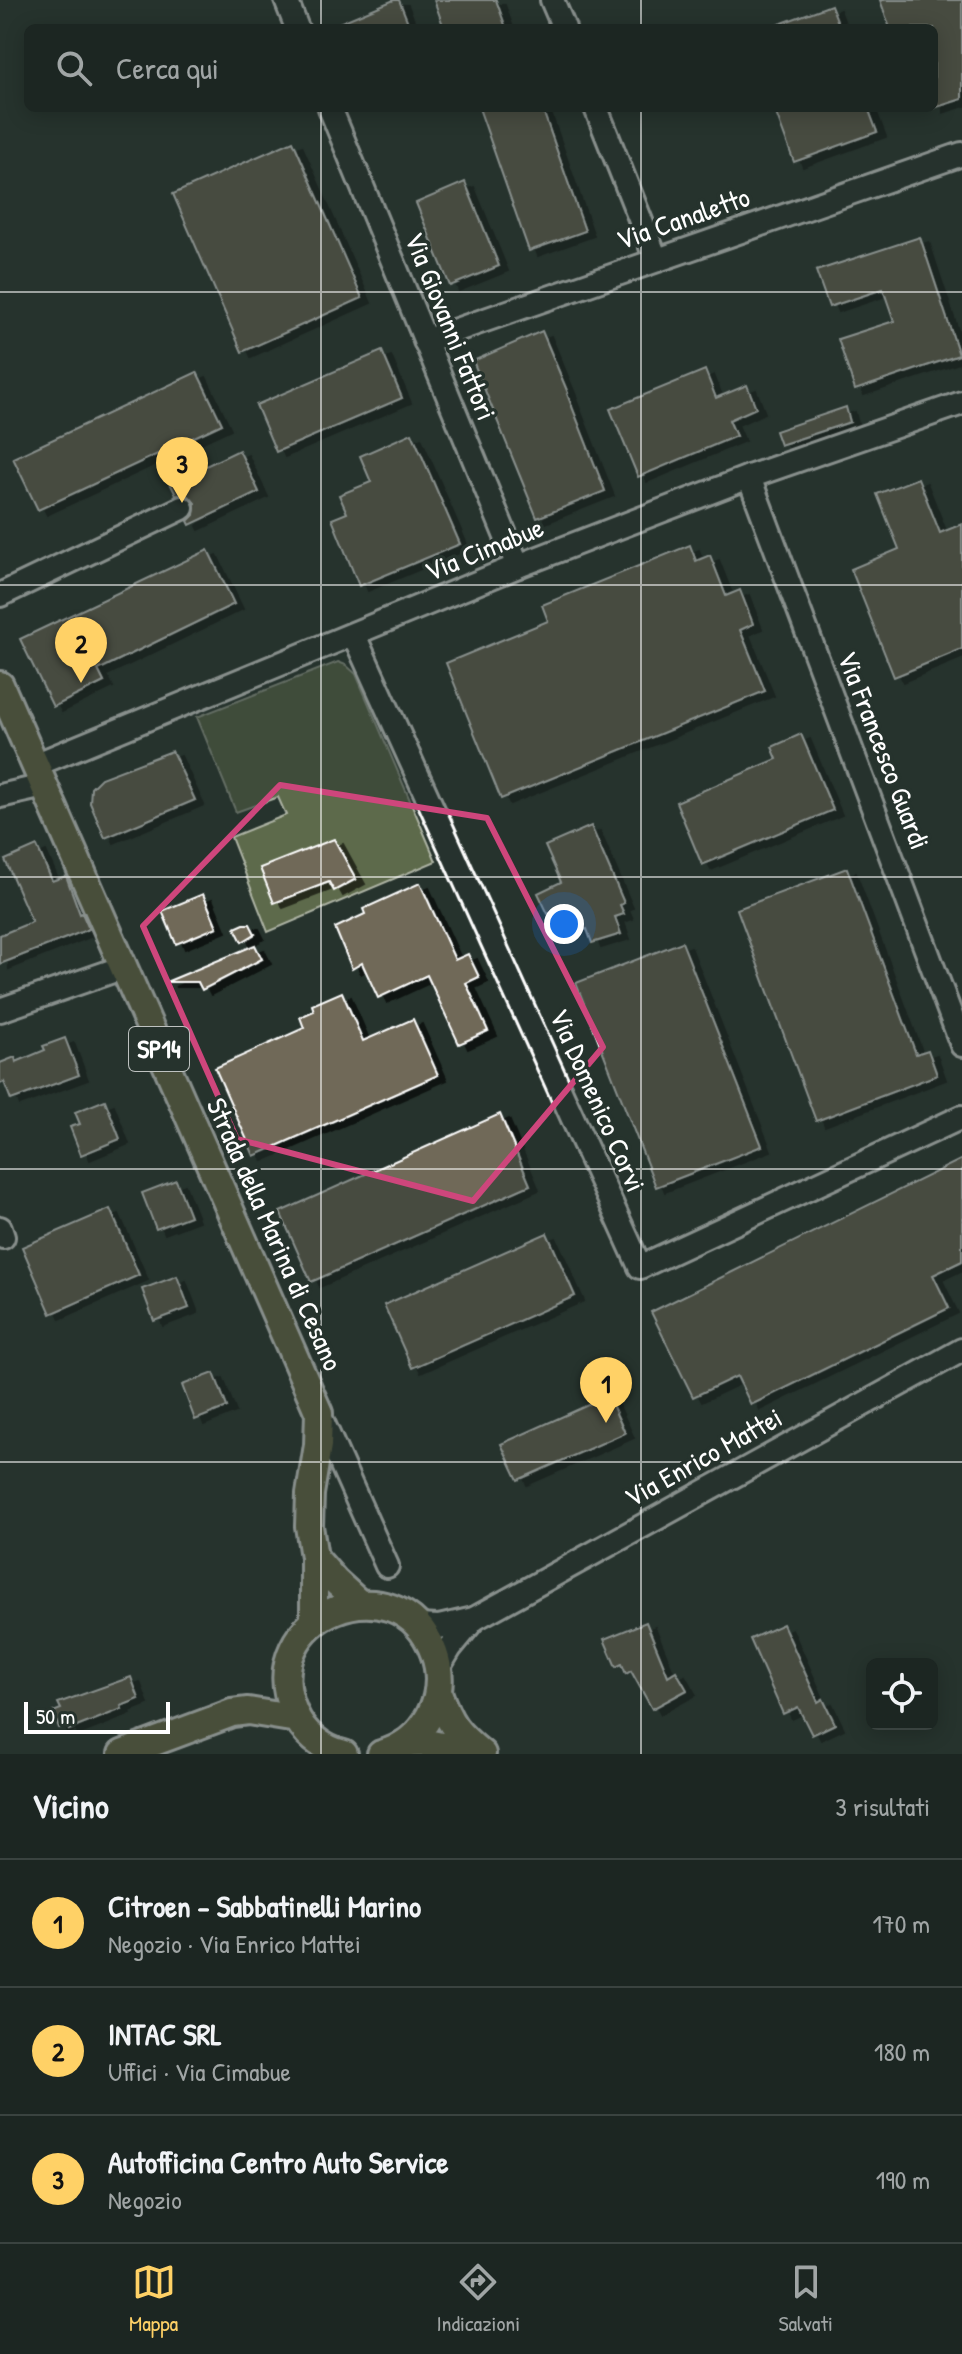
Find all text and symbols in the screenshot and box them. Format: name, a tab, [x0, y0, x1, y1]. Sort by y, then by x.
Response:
search box	[24, 24, 938, 112]
icon: search	[52, 46, 96, 90]
text: Cerca qui	[116, 48, 219, 88]
street label: Via Canaletto	[611, 177, 755, 259]
street label: Via Giovanni Fattori	[396, 226, 506, 426]
pin: 3	[156, 437, 208, 503]
street label: Via Cimabue	[419, 508, 549, 590]
pin: 2	[55, 617, 107, 683]
street label: Via Francesco Guardi	[829, 645, 939, 855]
your location	[544, 904, 584, 944]
street label: Via Domenico Corvi	[541, 1002, 655, 1198]
road number: SP14	[129, 1027, 189, 1071]
street label: Strada della Marina di Cesano	[198, 1092, 352, 1376]
pin: 1	[580, 1357, 632, 1423]
street label: Via Enrico Mattei	[618, 1398, 788, 1516]
map controls	[866, 1658, 938, 1730]
button: locate	[866, 1658, 938, 1730]
scale bar	[24, 1698, 170, 1734]
text: 50 m	[36, 1701, 75, 1731]
text: Vicino	[32, 1783, 109, 1829]
text: 3 risultati	[835, 1789, 930, 1824]
text: Citroen - Sabbatinelli Marino	[108, 1886, 421, 1926]
text: 1	[53, 1906, 63, 1941]
text: 170 m	[872, 1906, 930, 1941]
text: Negozio · Via Enrico Mattei	[108, 1926, 361, 1961]
text: INTAC SRL	[108, 2014, 222, 2054]
text: 2	[52, 2034, 64, 2069]
text: 180 m	[874, 2034, 930, 2069]
text: Uffici · Via Cimabue	[108, 2054, 291, 2089]
text: Autofficina Centro Auto Service	[108, 2142, 448, 2182]
text: 3	[52, 2162, 64, 2197]
text: 190 m	[876, 2162, 930, 2197]
text: Negozio	[108, 2182, 182, 2217]
tab: Mappa	[129, 2260, 178, 2338]
tab: Indicazioni	[436, 2260, 520, 2338]
tab: Salvati	[778, 2260, 833, 2338]

